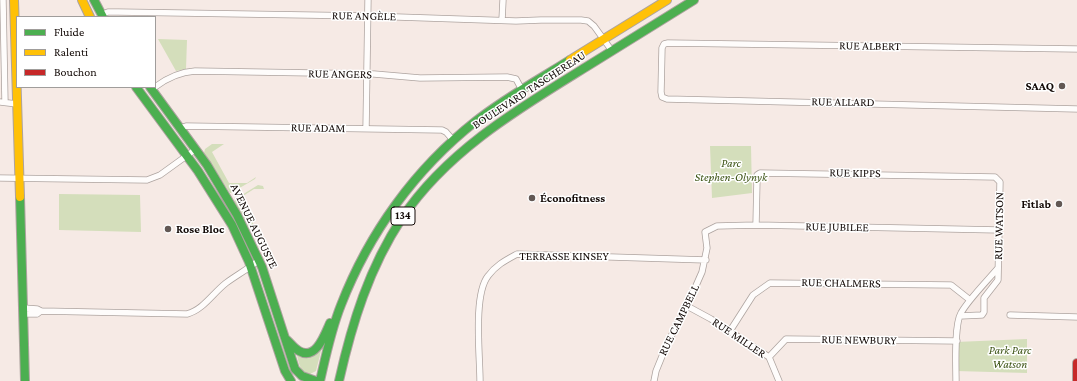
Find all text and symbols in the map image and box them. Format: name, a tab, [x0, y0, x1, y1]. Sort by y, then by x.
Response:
street label: RUE ANGÈLE	[332, 8, 396, 24]
legend	[16, 16, 156, 88]
text: Fluide	[54, 25, 84, 39]
street label: RUE ALBERT	[839, 38, 901, 54]
text: Ralenti	[54, 45, 88, 59]
street label: BOULEVARD TASCHEREAU	[470, 48, 588, 132]
text: Bouchon	[54, 65, 97, 79]
street label: RUE ANGERS	[308, 66, 372, 82]
place label: SAAQ	[1026, 79, 1054, 93]
marker: SAAQ	[1057, 81, 1067, 91]
street label: RUE ALLARD	[811, 94, 875, 110]
street label: RUE ADAM	[291, 120, 345, 136]
park label: Parc Stephen-Olynyk	[695, 156, 767, 184]
street label: RUE KIPPS	[829, 165, 881, 181]
street label: AVENUE AUGUSTE	[227, 181, 281, 271]
place label: Éconofitness	[540, 191, 605, 205]
street label: RUE WATSON	[991, 192, 1007, 260]
marker: Éconofitness	[527, 193, 537, 203]
place label: Fitlab	[1021, 197, 1051, 211]
marker: Fitlab	[1054, 199, 1064, 209]
road number: 134	[391, 207, 415, 225]
street label: RUE JUBILEE	[805, 219, 869, 235]
place label: Rose Bloc	[176, 222, 224, 236]
marker: Rose Bloc	[163, 224, 173, 234]
street label: TERRASSE KINSEY	[519, 249, 609, 263]
street label: RUE CHALMERS	[801, 275, 881, 291]
street label: RUE CAMPBELL	[655, 282, 703, 358]
street label: RUE MILLER	[709, 315, 769, 361]
street label: RUE NEWBURY	[821, 332, 897, 348]
park label: Park Parc Watson	[989, 343, 1031, 371]

